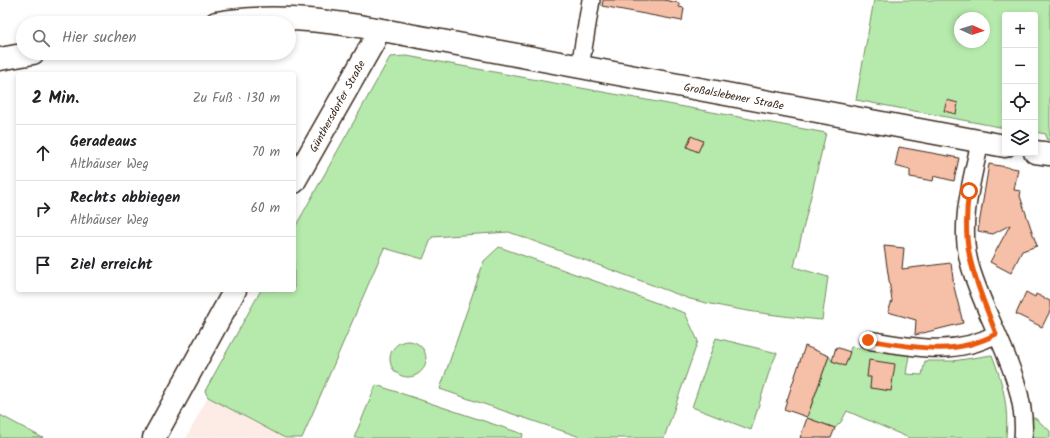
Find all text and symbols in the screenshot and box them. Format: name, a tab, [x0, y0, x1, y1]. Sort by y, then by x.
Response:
north arrow	[954, 12, 990, 48]
map controls	[1002, 12, 1038, 156]
button: +	[1002, 12, 1038, 48]
search box	[16, 16, 296, 60]
text: Hier suchen	[62, 26, 136, 50]
icon: search	[30, 27, 52, 49]
button: −	[1002, 48, 1038, 84]
street label: Günthersdorfer Straße	[305, 57, 371, 156]
street label: Großalslebener Straße	[682, 78, 786, 116]
button: locate	[1002, 84, 1038, 120]
text: 2 Min.	[32, 85, 79, 112]
text: Zu Fuß · 130 m	[193, 88, 280, 109]
button: layers	[1002, 120, 1038, 156]
text: Geradeaus	[70, 130, 137, 154]
icon: ahead	[32, 142, 54, 164]
text: 70 m	[252, 142, 280, 163]
text: Althäuser Weg	[70, 154, 149, 175]
route start	[960, 182, 978, 200]
text: Rechts abbiegen	[70, 186, 180, 210]
icon: right	[32, 198, 54, 220]
text: 60 m	[251, 198, 280, 219]
text: Althäuser Weg	[70, 210, 149, 231]
text: Ziel erreicht	[70, 253, 153, 277]
icon: arrive	[32, 254, 54, 276]
route end	[859, 331, 877, 349]

